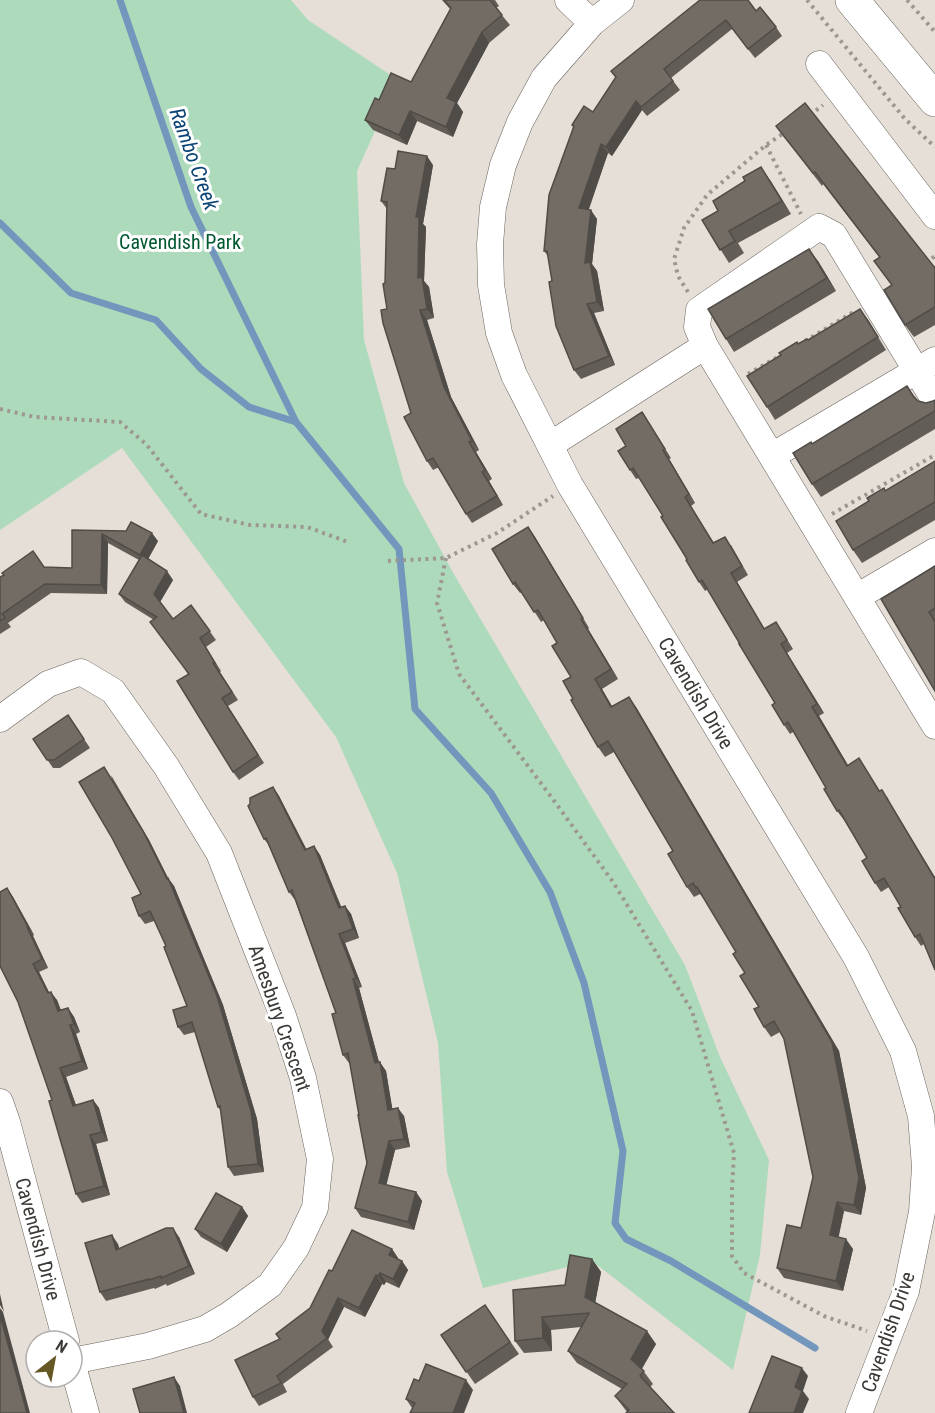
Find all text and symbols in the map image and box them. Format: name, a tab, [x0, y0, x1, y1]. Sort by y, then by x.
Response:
water label: Rambo Creek	[164, 105, 224, 214]
park label: Cavendish Park	[119, 230, 241, 254]
street label: Cavendish Drive	[653, 633, 739, 753]
street label: Amesbury Crescent	[244, 941, 316, 1095]
street label: Cavendish Drive	[10, 1175, 66, 1303]
street label: Cavendish Drive	[856, 1269, 920, 1395]
north arrow	[24, 1329, 84, 1389]
text: N	[52, 1336, 71, 1357]

